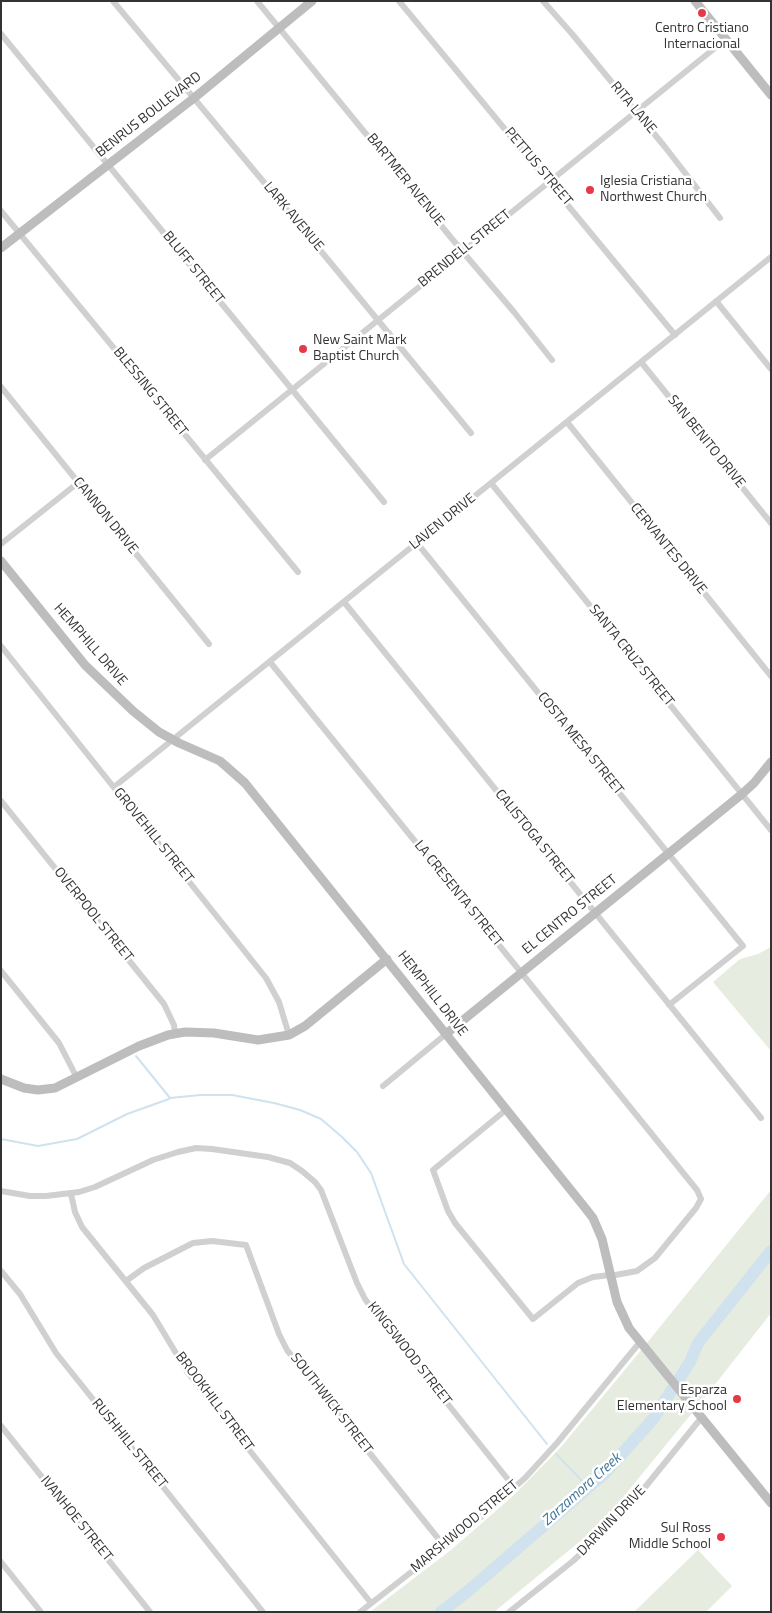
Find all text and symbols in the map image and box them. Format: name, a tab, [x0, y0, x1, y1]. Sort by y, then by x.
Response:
marker: Centro Cristiano Internacional	[696, 7, 708, 19]
place label: Centro Cristiano Internacional	[655, 21, 749, 54]
street label: BENRUS BOULEVARD	[93, 69, 205, 161]
street label: RITA LANE	[606, 79, 660, 137]
street label: PETTUS STREET	[500, 124, 576, 210]
street label: BARTMER AVENUE	[363, 130, 447, 230]
place label: Iglesia Cristiana Northwest Church	[600, 174, 707, 206]
street label: LARK AVENUE	[259, 179, 327, 255]
marker: Iglesia Cristiana Northwest Church	[584, 184, 596, 196]
street label: BRENDELL STREET	[415, 207, 515, 291]
street label: BLUFF STREET	[159, 228, 227, 308]
place label: New Saint Mark Baptist Church	[313, 333, 407, 366]
marker: New Saint Mark Baptist Church	[297, 343, 309, 355]
street label: BLESSING STREET	[109, 344, 191, 440]
street label: SAN BENITO DRIVE	[664, 392, 748, 492]
street label: CANNON DRIVE	[69, 474, 141, 558]
street label: LAVEN DRIVE	[407, 490, 479, 554]
street label: CERVANTES DRIVE	[626, 500, 710, 598]
street label: HEMPHILL DRIVE	[50, 600, 130, 690]
street label: SANTA CRUZ STREET	[585, 602, 677, 710]
street label: COSTA MESA STREET	[533, 689, 627, 799]
street label: GROVEHILL STREET	[109, 785, 197, 887]
street label: CALISTOGA STREET	[491, 786, 577, 888]
street label: LA CRESENTA STREET	[410, 838, 506, 950]
street label: OVERPOOL STREET	[50, 864, 136, 966]
street label: EL CENTRO STREET	[519, 872, 621, 958]
street label: HEMPHILL DRIVE	[393, 948, 471, 1040]
street label: KINGSWOOD STREET	[363, 1299, 455, 1409]
street label: BROOKHILL STREET	[171, 1349, 257, 1455]
street label: SOUTHWICK STREET	[286, 1350, 376, 1458]
place label: Esparza Elementary School	[617, 1383, 727, 1415]
marker: Esparza Elementary School	[731, 1393, 743, 1405]
street label: RUSHHILL STREET	[88, 1396, 170, 1492]
water label: Zarzamora Creek	[539, 1450, 625, 1530]
street label: IVANHOE STREET	[36, 1473, 116, 1565]
street label: MARSHWOOD STREET	[408, 1477, 522, 1577]
street label: DARWIN DRIVE	[574, 1482, 650, 1560]
place label: Sul Ross Middle School	[629, 1521, 711, 1554]
marker: Sul Ross Middle School	[715, 1531, 727, 1543]

